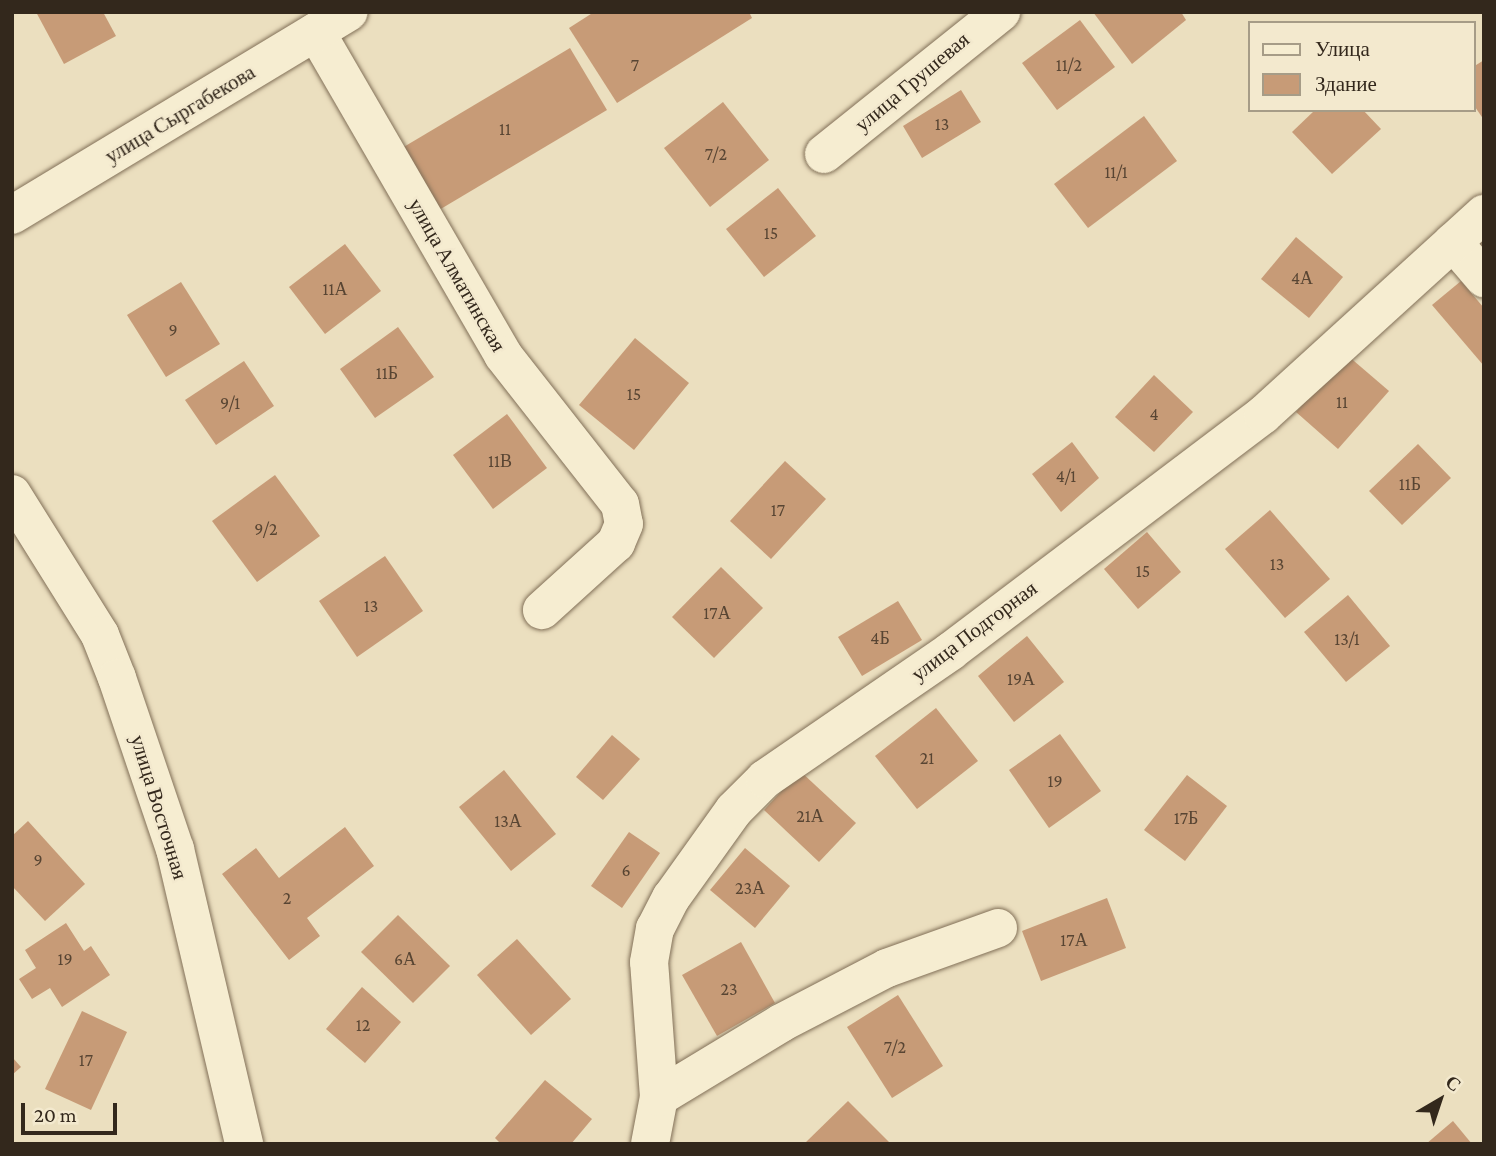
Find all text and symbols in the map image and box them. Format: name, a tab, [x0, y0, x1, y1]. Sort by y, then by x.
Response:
legend	[1248, 21, 1475, 112]
street label: улица Грушевая	[850, 27, 974, 137]
text: Улица	[1315, 37, 1370, 61]
house number: 7	[631, 54, 639, 76]
house number: 11/2	[1056, 54, 1082, 76]
street label: улица Сыргабекова	[100, 59, 260, 169]
text: Здание	[1315, 72, 1377, 96]
house number: 13	[935, 113, 949, 135]
house number: 11	[499, 118, 511, 140]
house number: 7/2	[705, 143, 727, 165]
house number: 11/1	[1104, 161, 1128, 183]
street label: улица Алматинская	[403, 194, 511, 356]
house number: 15	[764, 222, 778, 244]
house number: 4А	[1291, 267, 1313, 289]
house number: 11А	[323, 278, 347, 300]
house number: 9	[168, 319, 178, 341]
house number: 11Б	[376, 362, 398, 384]
house number: 15	[627, 383, 641, 405]
house number: 11	[1336, 391, 1348, 413]
house number: 9/1	[220, 392, 240, 414]
house number: 4	[1149, 403, 1159, 425]
house number: 11В	[488, 450, 512, 472]
house number: 4/1	[1056, 465, 1076, 487]
house number: 11Б	[1399, 473, 1421, 495]
house number: 17	[771, 499, 785, 521]
house number: 9/2	[254, 518, 278, 540]
house number: 13	[1270, 553, 1284, 575]
house number: 15	[1136, 560, 1150, 582]
street label: улица Подгорная	[906, 576, 1042, 686]
house number: 13	[364, 595, 378, 617]
house number: 17А	[703, 602, 731, 624]
house number: 4Б	[870, 627, 890, 649]
house number: 13/1	[1334, 628, 1360, 650]
house number: 19А	[1007, 668, 1035, 690]
street label: улица Восточная	[125, 732, 193, 882]
house number: 21	[920, 747, 934, 769]
house number: 19	[1047, 770, 1063, 792]
house number: 21А	[796, 805, 824, 827]
house number: 17Б	[1174, 807, 1198, 829]
house number: 13А	[494, 810, 522, 832]
house number: 9	[33, 849, 43, 871]
house number: 6	[621, 859, 631, 881]
house number: 23А	[735, 877, 765, 899]
house number: 2	[283, 887, 291, 909]
house number: 17А	[1060, 929, 1088, 951]
house number: 19	[57, 948, 73, 970]
house number: 6А	[394, 948, 416, 970]
house number: 23	[720, 978, 738, 1000]
house number: 12	[356, 1014, 370, 1036]
house number: 7/2	[884, 1036, 906, 1058]
house number: 17	[79, 1049, 93, 1071]
north arrow	[1405, 1065, 1475, 1135]
text: С	[1442, 1071, 1465, 1096]
scale bar	[24, 1090, 121, 1134]
text: 20 m	[34, 1103, 77, 1127]

